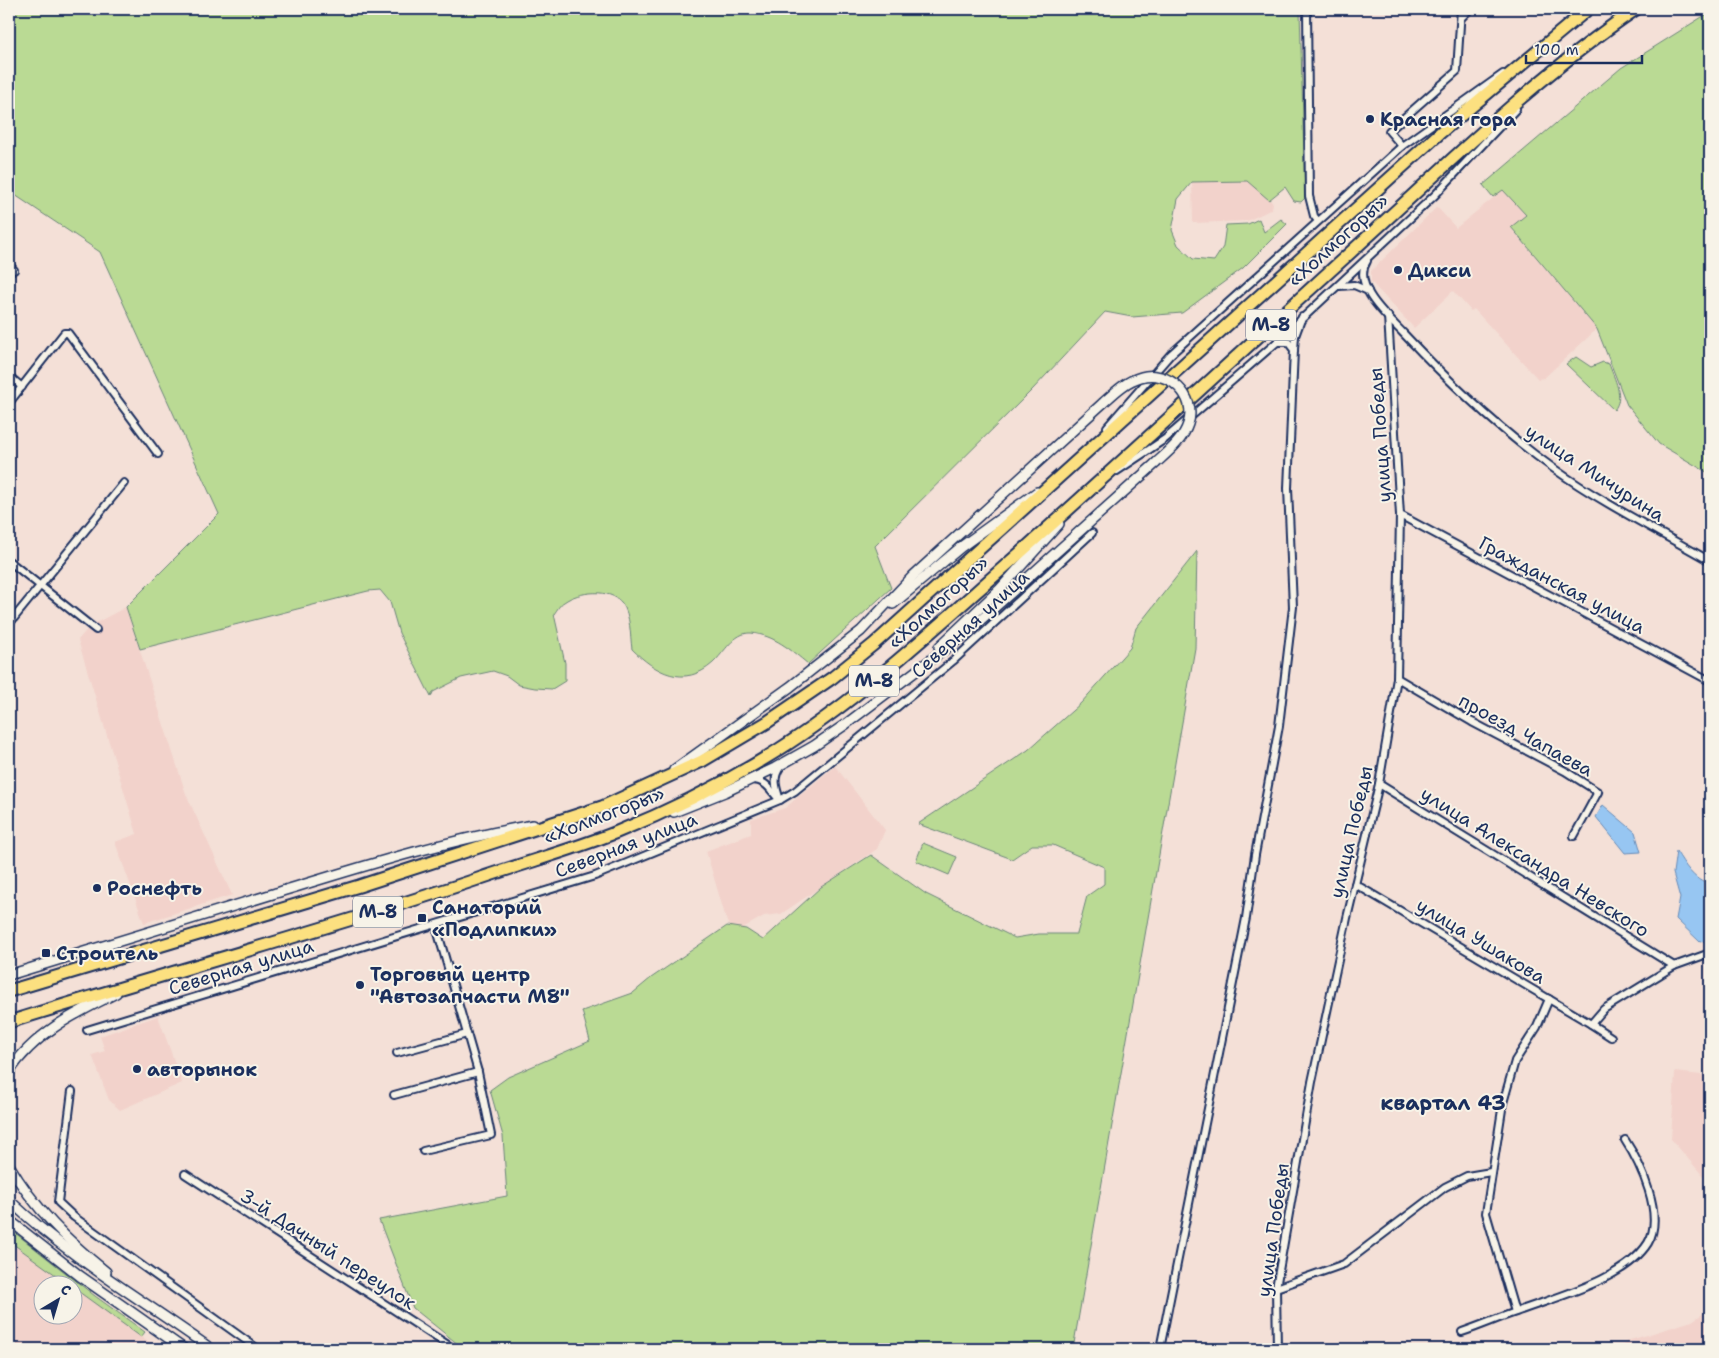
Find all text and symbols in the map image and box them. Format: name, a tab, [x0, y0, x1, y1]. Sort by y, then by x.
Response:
scale bar	[1526, 32, 1643, 64]
text: 100 m	[1534, 40, 1579, 60]
place label: Красная гора	[1380, 107, 1516, 132]
marker: Красная гора	[1364, 113, 1376, 125]
street label: «Холмогоры»	[1282, 188, 1394, 292]
place label: Дикси	[1408, 258, 1471, 283]
marker: Дикси	[1392, 264, 1404, 276]
road number: М-8	[1246, 310, 1296, 340]
street label: улица Победы	[1363, 367, 1397, 503]
street label: улица Мичурина	[1521, 419, 1670, 528]
street label: Гражданская улица	[1474, 531, 1650, 640]
street label: «Холмогоры»	[882, 550, 994, 654]
street label: Северная улица	[906, 564, 1034, 684]
road number: М-8	[849, 666, 899, 696]
street label: проезд Чапаева	[1454, 688, 1598, 782]
street label: улица Победы	[1324, 763, 1378, 901]
street label: «Холмогоры»	[540, 780, 668, 850]
street label: улица Александра Невского	[1416, 781, 1654, 943]
street label: Северная улица	[551, 806, 701, 884]
place label: Роснефть	[107, 876, 202, 901]
marker: Роснефть	[91, 882, 103, 894]
street label: улица Ушакова	[1412, 892, 1551, 990]
place label: Санаторий «Подлипки»	[432, 895, 557, 942]
road number: М-8	[353, 896, 403, 928]
marker: Санаторий «Подлипки»	[416, 912, 428, 924]
street label: Северная улица	[165, 933, 317, 1001]
place label: Строитель	[56, 941, 158, 966]
marker: Строитель	[40, 947, 52, 959]
place label: Торговый центр "Автозапчасти М8"	[370, 962, 570, 1009]
marker: Торговый центр "Автозапчасти М8"	[354, 979, 366, 991]
place label: авторынок	[147, 1057, 257, 1082]
marker: авторынок	[131, 1063, 143, 1075]
district label: квартал 43	[1380, 1089, 1506, 1117]
street label: улица Победы	[1251, 1161, 1295, 1299]
street label: 3-й Дачный переулок	[235, 1183, 421, 1315]
north arrow	[32, 1276, 82, 1326]
text: С	[57, 1280, 75, 1299]

